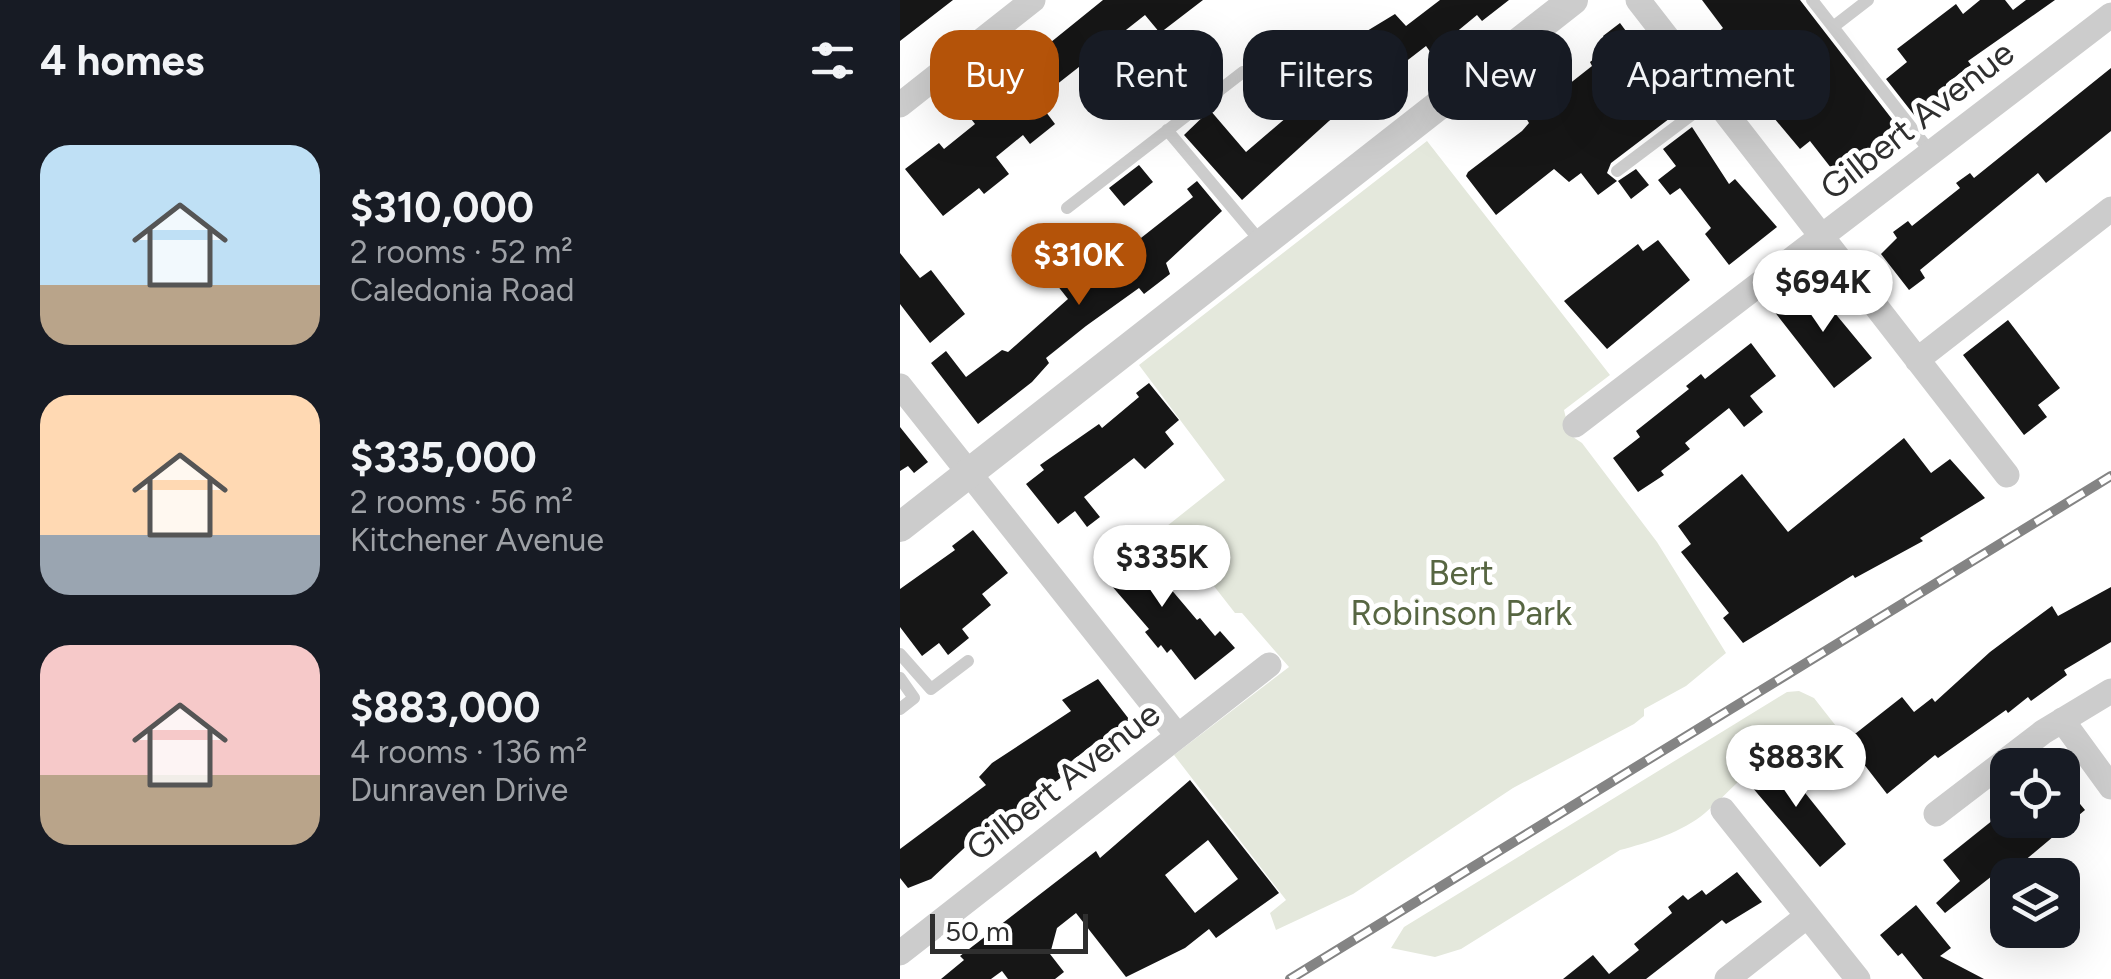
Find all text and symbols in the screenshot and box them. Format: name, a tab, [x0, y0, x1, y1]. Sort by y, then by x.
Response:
chip: Buy	[930, 30, 1059, 120]
chip: Rent	[1079, 30, 1223, 120]
chip: Filters	[1243, 30, 1408, 120]
chip: New	[1428, 30, 1572, 120]
chip: Apartment	[1592, 30, 1830, 120]
street label: Gilbert Avenue	[1812, 31, 2022, 209]
icon: filters	[805, 33, 860, 88]
text: 4 homes	[40, 35, 204, 86]
text: $310,000	[350, 182, 534, 233]
icon: home	[120, 185, 240, 305]
pin: $310K	[1009, 223, 1149, 308]
text: 2 rooms · 52 m²	[350, 233, 573, 271]
text: $310K	[1033, 236, 1125, 274]
pin: $694K	[1753, 250, 1893, 335]
text: $694K	[1775, 263, 1871, 301]
text: Caledonia Road	[350, 271, 574, 309]
text: $335,000	[350, 432, 537, 483]
icon: home	[120, 435, 240, 555]
text: 2 rooms · 56 m²	[350, 483, 573, 521]
text: Kitchener Avenue	[350, 521, 604, 559]
pin: $335K	[1092, 525, 1232, 610]
text: $335K	[1115, 538, 1209, 576]
park label: Bert Robinson Park	[1350, 552, 1572, 634]
text: $883,000	[350, 682, 540, 733]
icon: home	[120, 685, 240, 805]
street label: Gilbert Avenue	[958, 692, 1168, 870]
pin: $883K	[1726, 725, 1866, 810]
text: 4 rooms · 136 m²	[350, 733, 587, 771]
text: $883K	[1748, 738, 1844, 776]
map controls	[1990, 748, 2080, 948]
button: locate	[1990, 748, 2080, 838]
text: Dunraven Drive	[350, 771, 568, 809]
button: layers	[1990, 858, 2080, 948]
scale bar	[930, 909, 1088, 954]
text: 50 m	[945, 914, 1010, 948]

